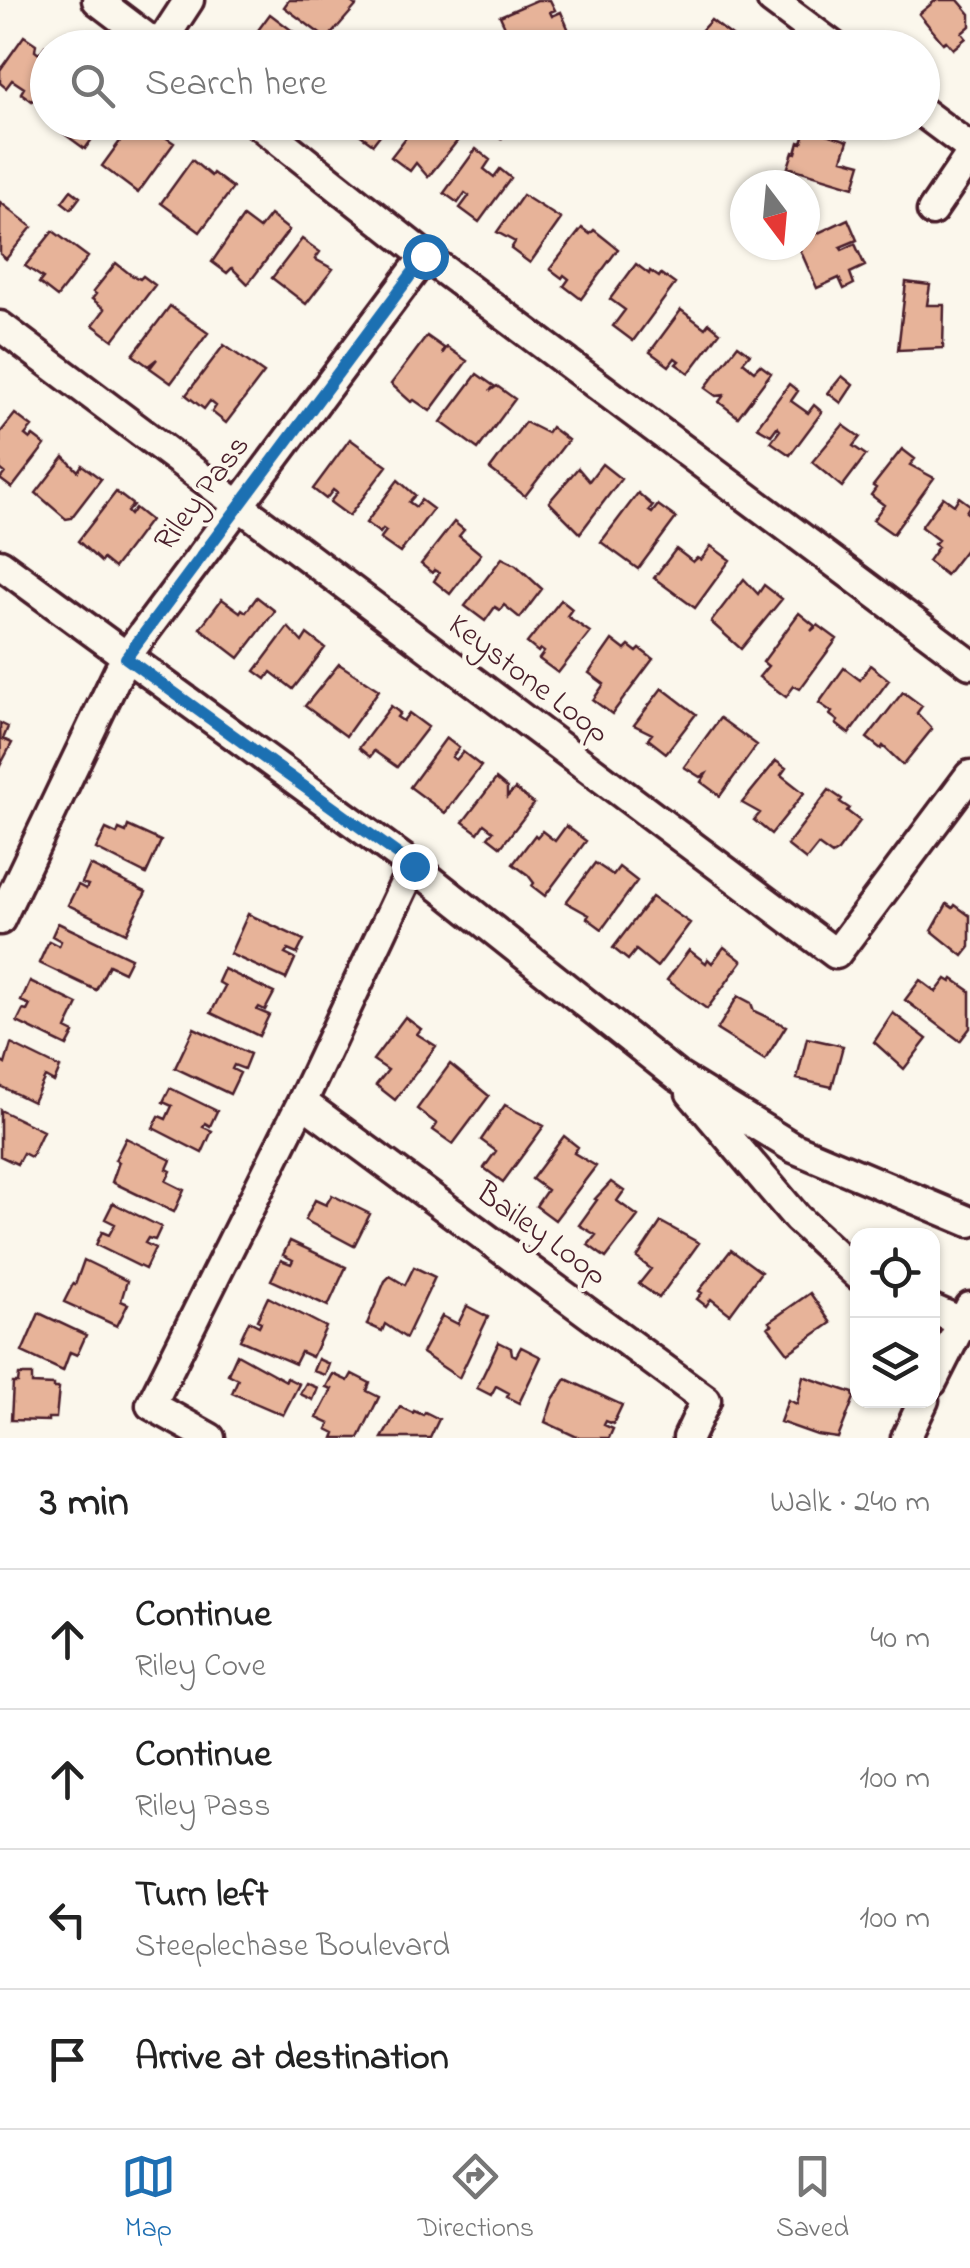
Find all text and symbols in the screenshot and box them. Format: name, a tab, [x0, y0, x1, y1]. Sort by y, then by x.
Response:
search box	[30, 30, 940, 140]
text: Search here	[145, 57, 327, 113]
icon: search	[65, 58, 120, 113]
north arrow	[730, 170, 820, 260]
route start	[403, 234, 449, 280]
street label: Riley Pass	[143, 426, 263, 562]
street label: Keystone Loop	[437, 603, 619, 757]
route end	[392, 844, 438, 890]
street label: Bailey Loop	[465, 1171, 617, 1299]
map controls	[850, 1228, 940, 1408]
button: locate	[850, 1228, 940, 1318]
button: layers	[850, 1318, 940, 1408]
text: 3 min	[40, 1473, 129, 1534]
text: Walk · 240 m	[770, 1480, 930, 1527]
text: Continue	[135, 1588, 271, 1644]
icon: ahead	[40, 1612, 95, 1667]
text: 40 m	[870, 1616, 930, 1663]
text: Riley Cove	[135, 1644, 266, 1691]
text: Continue	[135, 1728, 271, 1784]
icon: ahead	[40, 1752, 95, 1807]
text: 100 m	[859, 1756, 930, 1803]
text: Riley Pass	[135, 1784, 270, 1831]
text: Turn left	[135, 1868, 268, 1924]
icon: left	[40, 1892, 95, 1947]
text: 100 m	[859, 1896, 930, 1943]
text: Steeplechase Boulevard	[135, 1924, 450, 1971]
text: Arrive at destination	[135, 2031, 449, 2087]
icon: arrive	[40, 2032, 95, 2087]
tab: Map	[121, 2149, 176, 2250]
tab: Directions	[418, 2149, 534, 2250]
tab: Saved	[776, 2149, 849, 2250]

